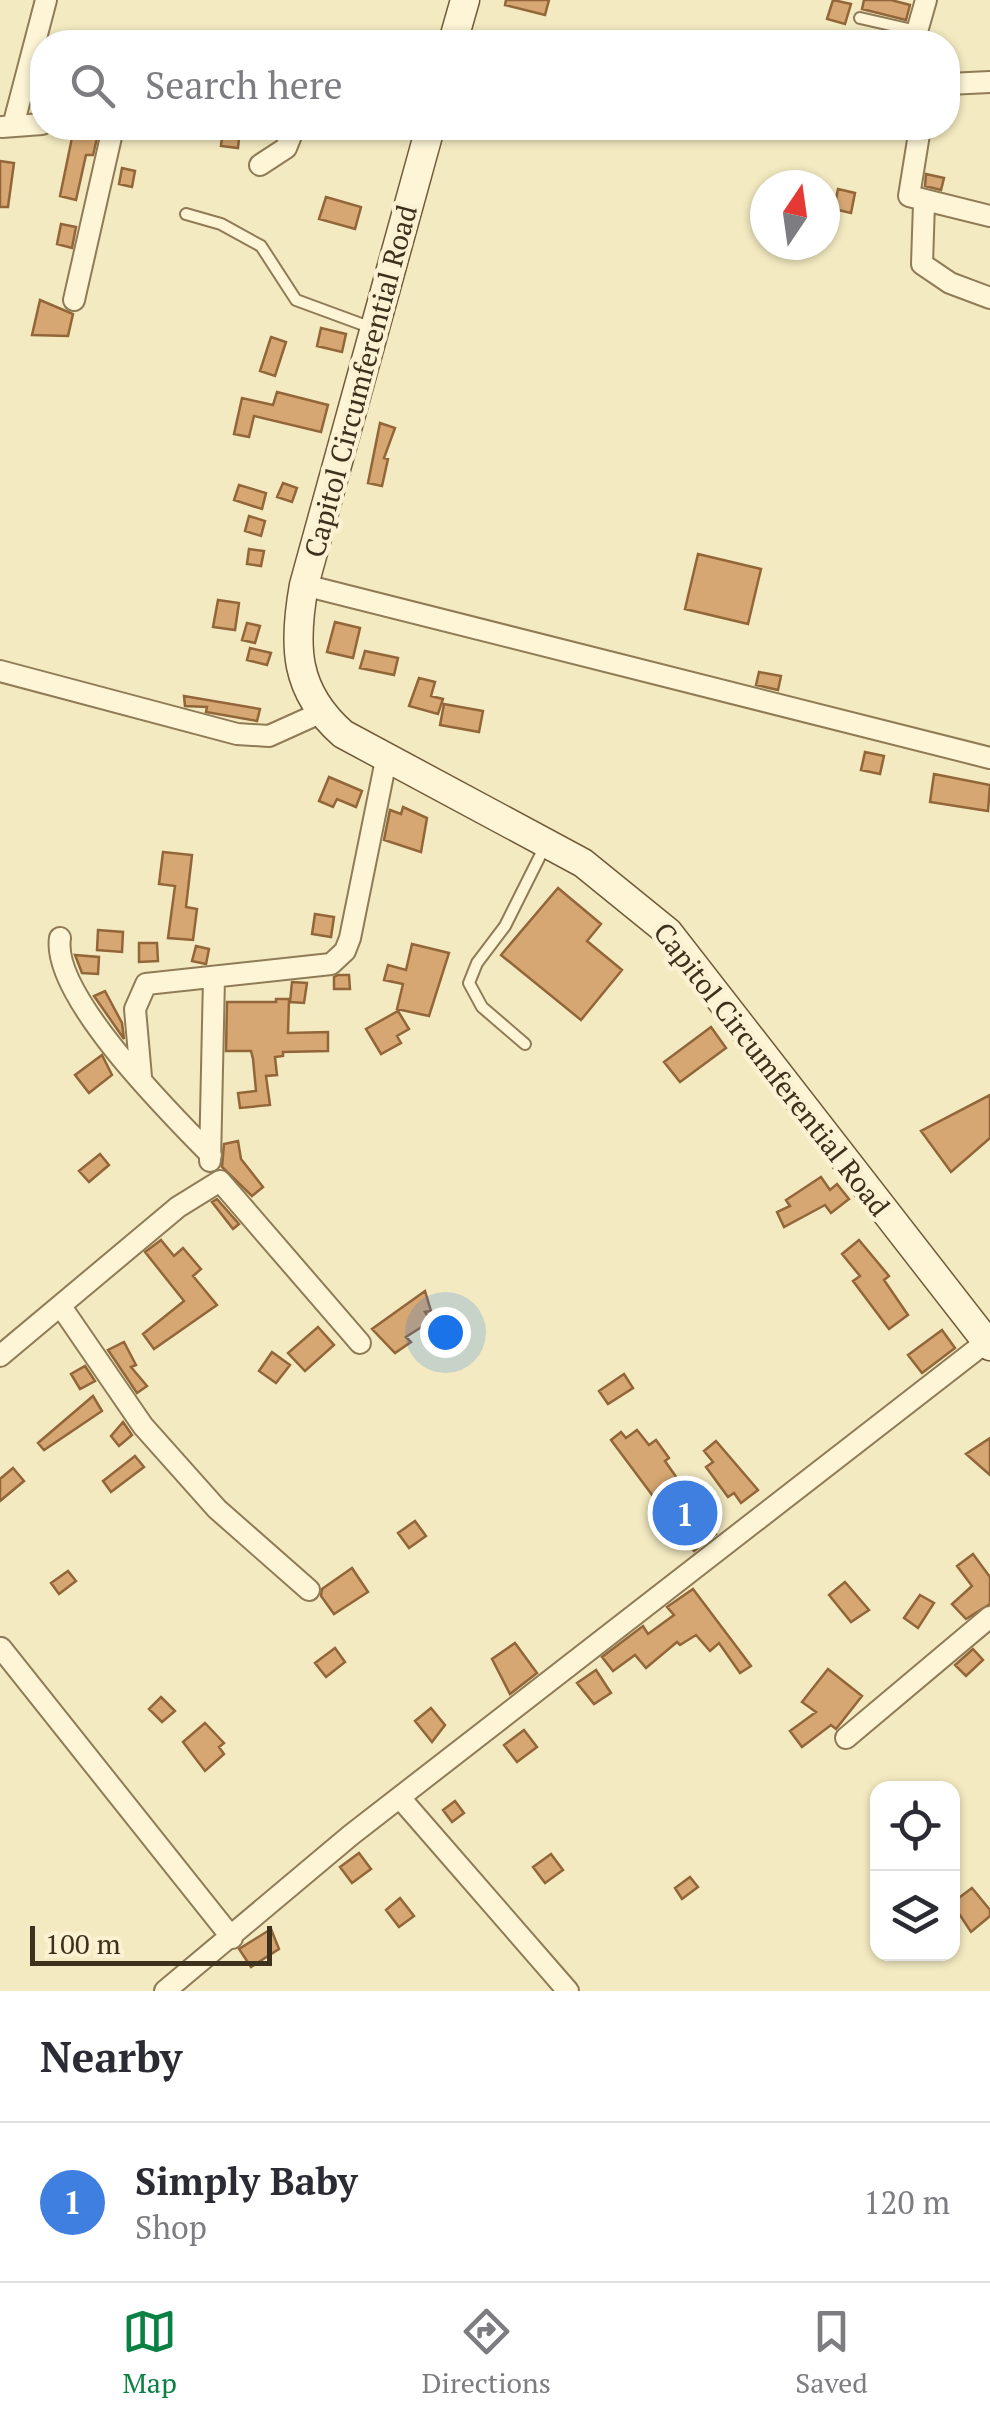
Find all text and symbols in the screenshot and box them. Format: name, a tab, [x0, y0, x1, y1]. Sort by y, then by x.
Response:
search box	[30, 30, 960, 140]
icon: search	[65, 58, 120, 113]
text: Search here	[145, 60, 343, 110]
north arrow	[750, 170, 840, 260]
street label: Capitol Circumferential Road	[295, 201, 425, 561]
street label: Capitol Circumferential Road	[646, 914, 898, 1224]
your location	[420, 1307, 471, 1358]
pin: 1	[652, 1476, 718, 1550]
map controls	[870, 1781, 960, 1961]
button: locate	[870, 1781, 960, 1871]
button: layers	[870, 1871, 960, 1961]
scale bar	[30, 1921, 272, 1966]
text: 100 m	[45, 1925, 121, 1962]
text: Nearby	[40, 2028, 182, 2084]
text: Simply Baby	[135, 2156, 358, 2206]
text: 1	[63, 2181, 82, 2223]
text: 120 m	[863, 2181, 950, 2223]
text: Shop	[135, 2206, 207, 2248]
tab: Map	[122, 2304, 177, 2401]
tab: Directions	[422, 2304, 551, 2401]
tab: Saved	[795, 2304, 868, 2401]

